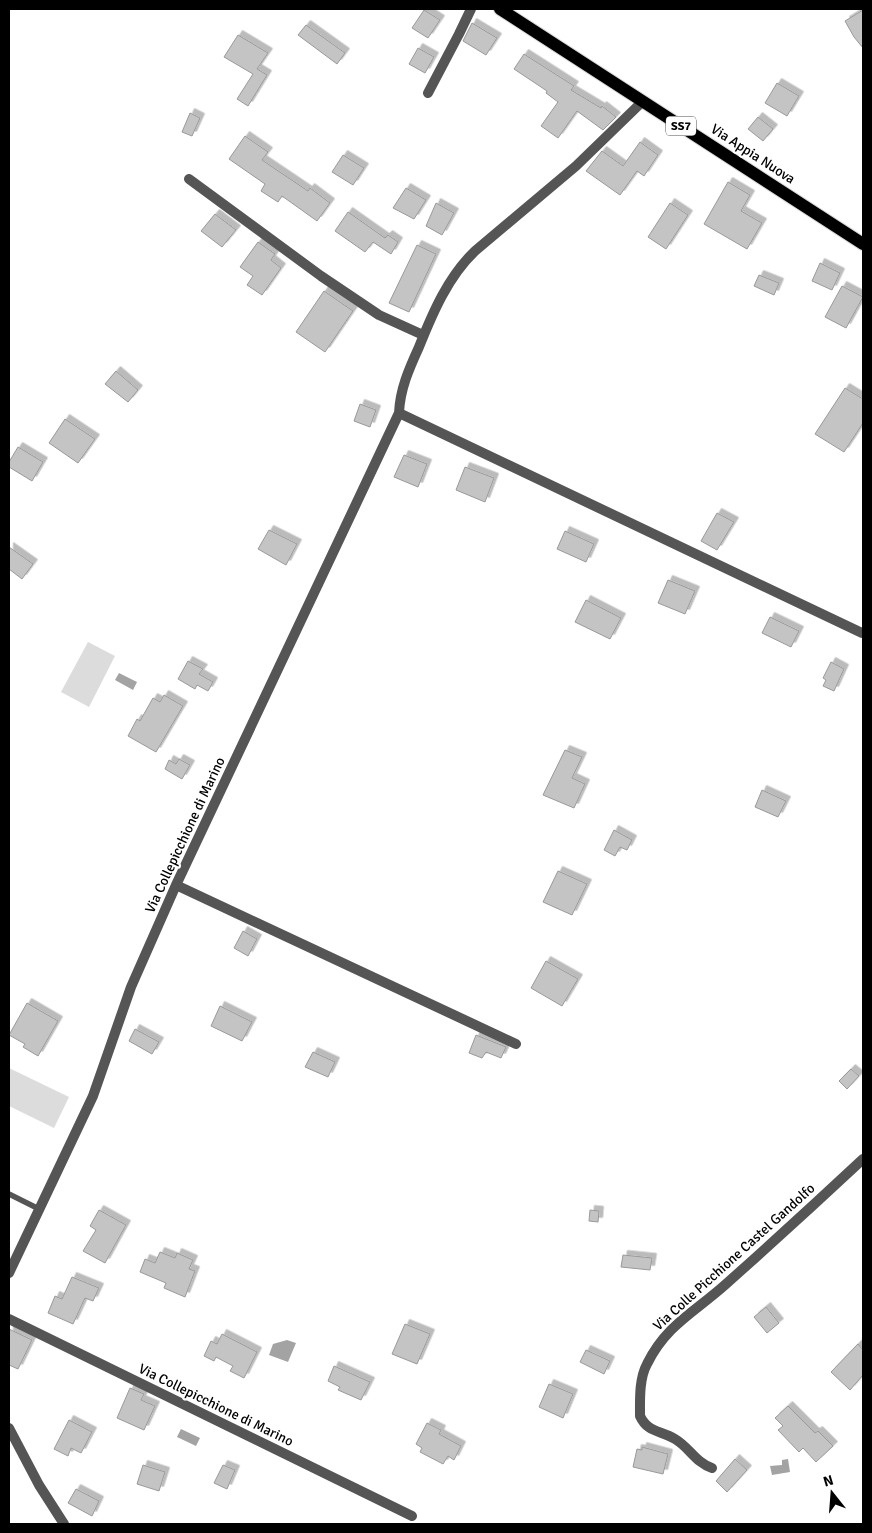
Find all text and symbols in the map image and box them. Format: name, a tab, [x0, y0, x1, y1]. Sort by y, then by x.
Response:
road number: SS7	[666, 116, 696, 136]
street label: Via Appia Nuova	[708, 120, 798, 188]
street label: Via Collepicchione di Marino	[141, 754, 229, 916]
street label: Via Colle Picchione Castel Gandolfo	[650, 1180, 818, 1334]
street label: Via Collepicchione di Marino	[136, 1360, 296, 1450]
north arrow	[807, 1468, 857, 1518]
text: N	[821, 1471, 835, 1491]

